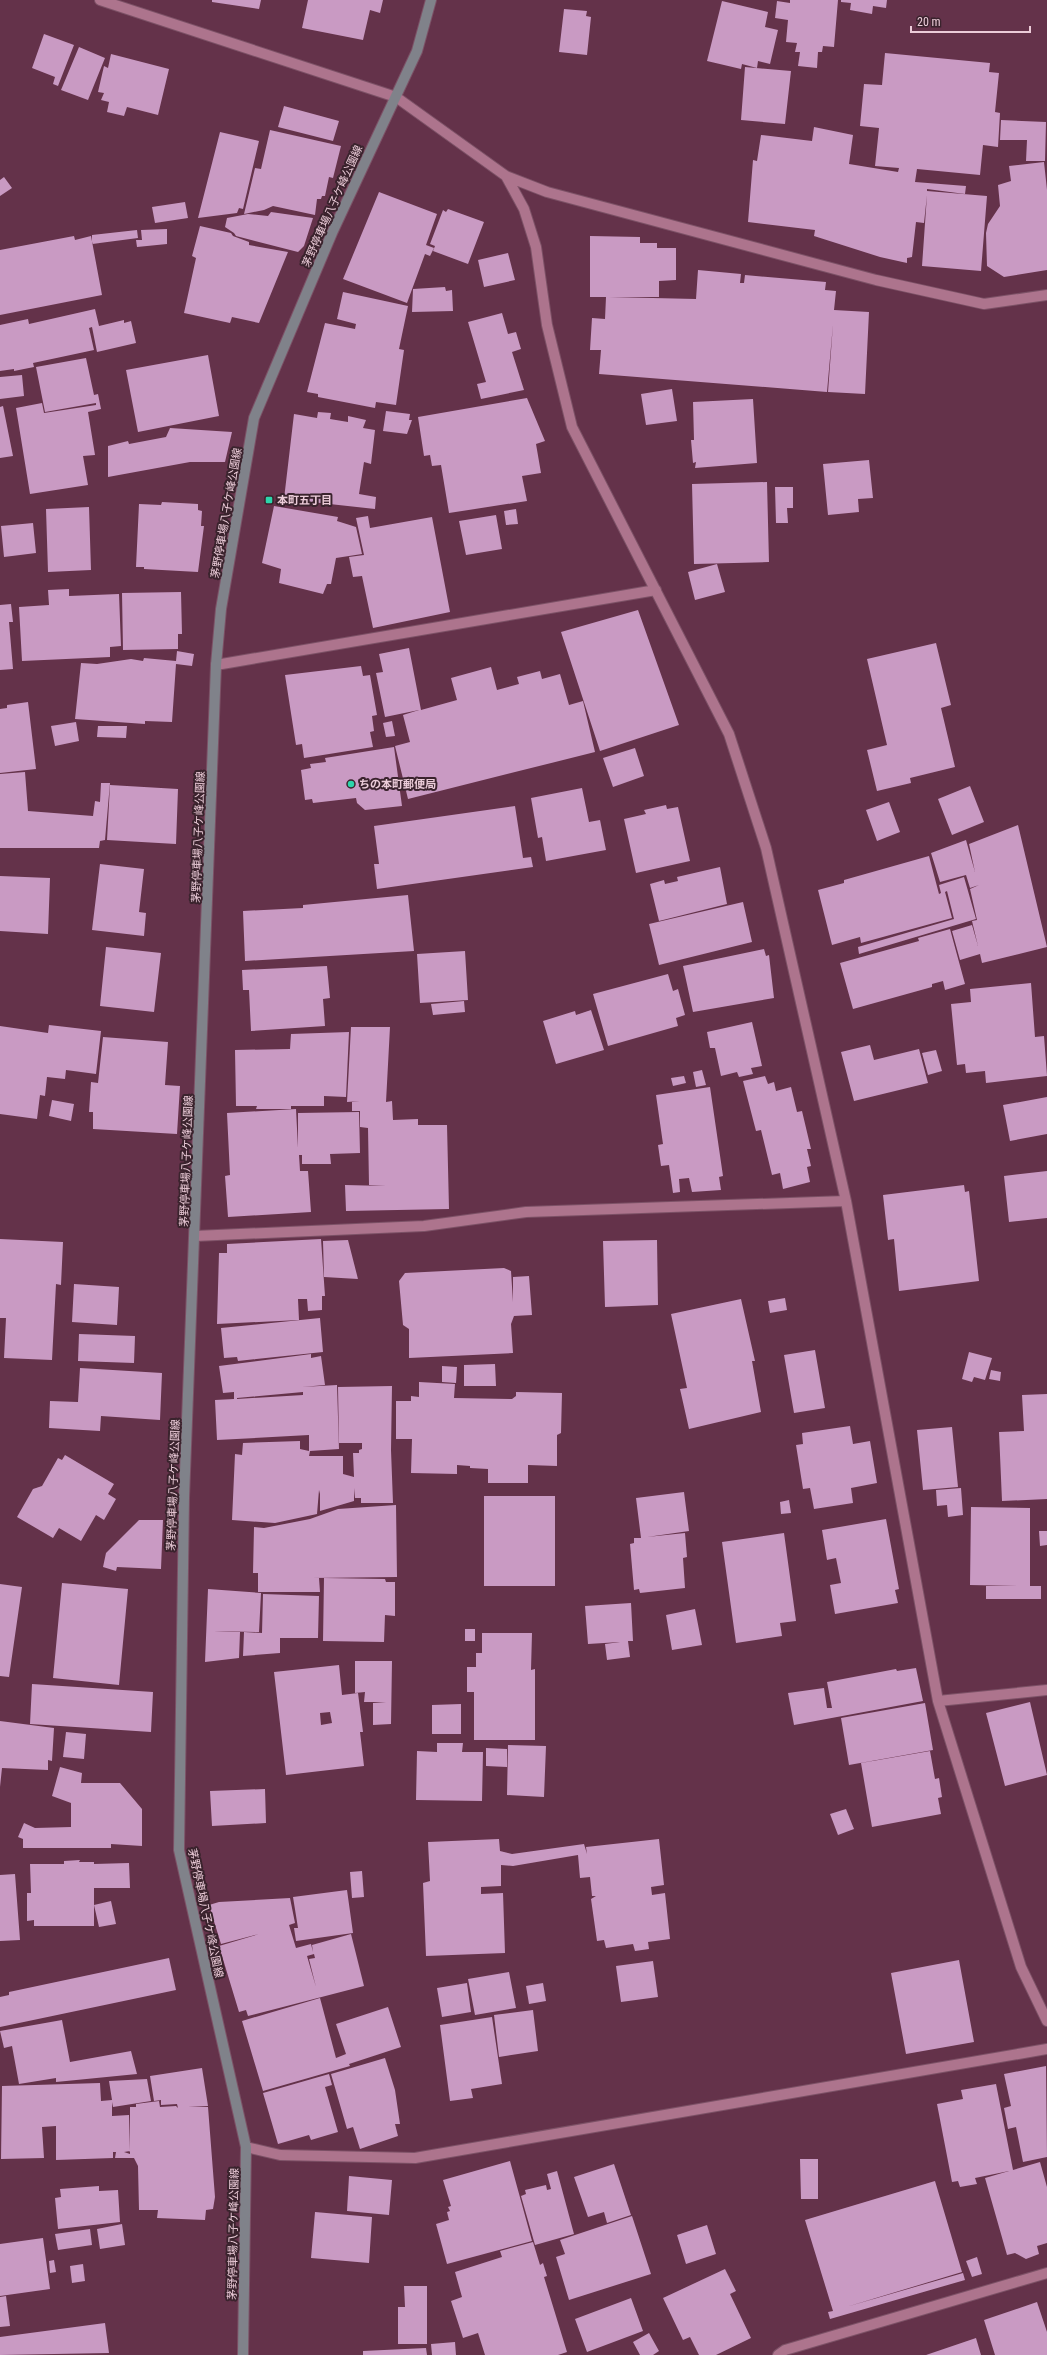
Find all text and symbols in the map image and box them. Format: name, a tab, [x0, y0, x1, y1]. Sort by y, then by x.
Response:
scale bar	[911, 8, 1030, 34]
text: 20 m	[917, 15, 941, 29]
street label: 茅野停車場八子ケ峰公園線	[300, 143, 365, 269]
street label: 茅野停車場八子ケ峰公園線	[209, 447, 244, 579]
place label: 本町五丁目	[277, 494, 332, 507]
marker: 本町五丁目	[264, 495, 274, 505]
street label: 茅野停車場八子ケ峰公園線	[190, 771, 207, 903]
place label: ちの本町郵便局	[359, 778, 436, 791]
marker: ちの本町郵便局	[346, 779, 356, 789]
street label: 茅野停車場八子ケ峰公園線	[178, 1095, 195, 1227]
street label: 茅野停車場八子ケ峰公園線	[165, 1419, 182, 1551]
street label: 茅野停車場八子ケ峰公園線	[185, 1847, 226, 1979]
street label: 茅野停車場八子ケ峰公園線	[226, 2168, 241, 2300]

